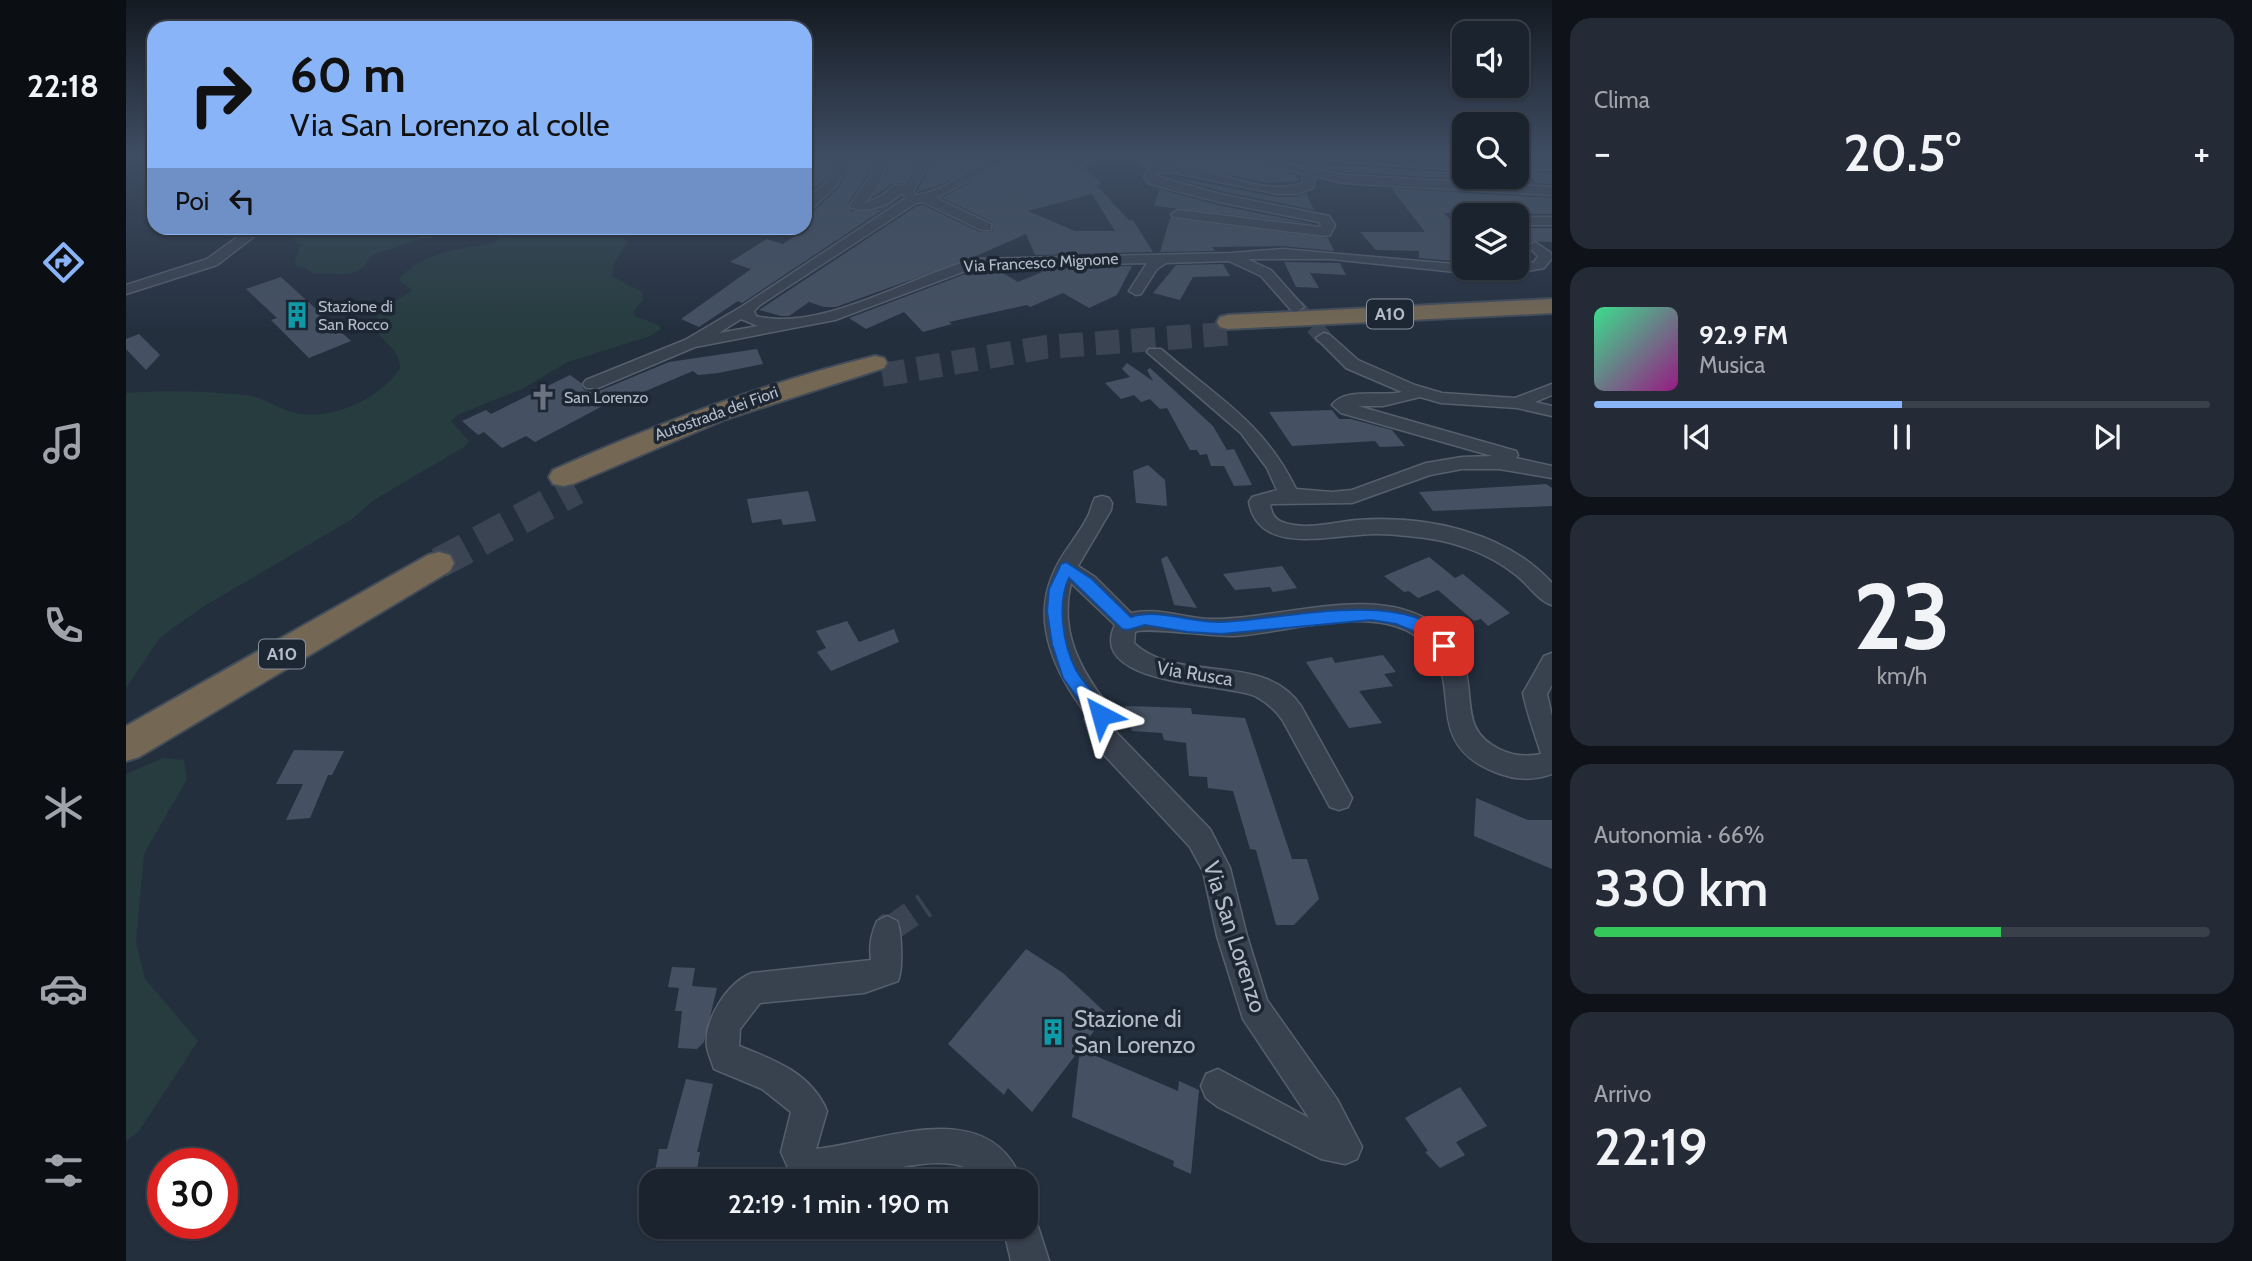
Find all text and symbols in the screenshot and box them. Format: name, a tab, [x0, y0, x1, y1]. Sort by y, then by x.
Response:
map controls	[1452, 21, 1529, 280]
button: sound	[1452, 21, 1529, 98]
text: 60 m	[290, 45, 406, 104]
icon: right	[175, 49, 266, 140]
text: 22:18	[27, 66, 99, 105]
text: Clima	[1594, 86, 1650, 114]
text: Via San Lorenzo al colle	[290, 105, 610, 144]
button: search	[1452, 112, 1529, 189]
text: 20.5°	[1843, 121, 1961, 184]
text: −	[1594, 129, 1611, 176]
text: +	[2193, 129, 2210, 176]
icon: left	[223, 182, 261, 220]
text: Poi	[175, 185, 209, 217]
button: layers	[1452, 203, 1529, 280]
icon: directions	[39, 238, 88, 287]
street label: Via Francesco Mignone	[963, 249, 1119, 276]
place label: Stazione di San Rocco	[318, 297, 393, 334]
building icon: Stazione di San Rocco	[282, 300, 312, 330]
road number: A10	[1367, 300, 1413, 328]
text: 92.9 FM	[1699, 319, 1788, 351]
text: Musica	[1699, 351, 1765, 379]
church icon: San Lorenzo	[528, 382, 558, 412]
street label: Autostrada dei Fiori	[652, 382, 780, 445]
place label: San Lorenzo	[564, 388, 649, 407]
icon: previous	[1678, 418, 1716, 456]
icon: pause	[1883, 418, 1921, 456]
icon: next	[2088, 418, 2126, 456]
icon: music	[39, 419, 88, 468]
text: 23	[1853, 561, 1951, 672]
icon: phone	[39, 601, 88, 650]
pin	[1414, 616, 1474, 676]
icon: arrive	[1425, 627, 1463, 665]
road number: A10	[259, 640, 305, 668]
street label: Via Rusca	[1155, 656, 1235, 691]
text: km/h	[1877, 662, 1927, 690]
position arrow	[1064, 678, 1138, 752]
icon: climate	[39, 783, 88, 832]
text: Autonomia · 66%	[1594, 821, 1764, 849]
text: 330 km	[1594, 856, 1768, 919]
street label: Via San Lorenzo	[1197, 858, 1273, 1016]
icon: car	[39, 964, 88, 1013]
place label: Stazione di San Lorenzo	[1074, 1005, 1195, 1059]
building icon: Stazione di San Lorenzo	[1038, 1017, 1068, 1047]
text: Arrivo	[1594, 1080, 1651, 1108]
text: 22:19	[1594, 1115, 1708, 1178]
icon: filters	[39, 1146, 88, 1195]
speed limit sign: 30	[147, 1148, 238, 1239]
text: 22:19 · 1 min · 190 m	[728, 1188, 949, 1220]

